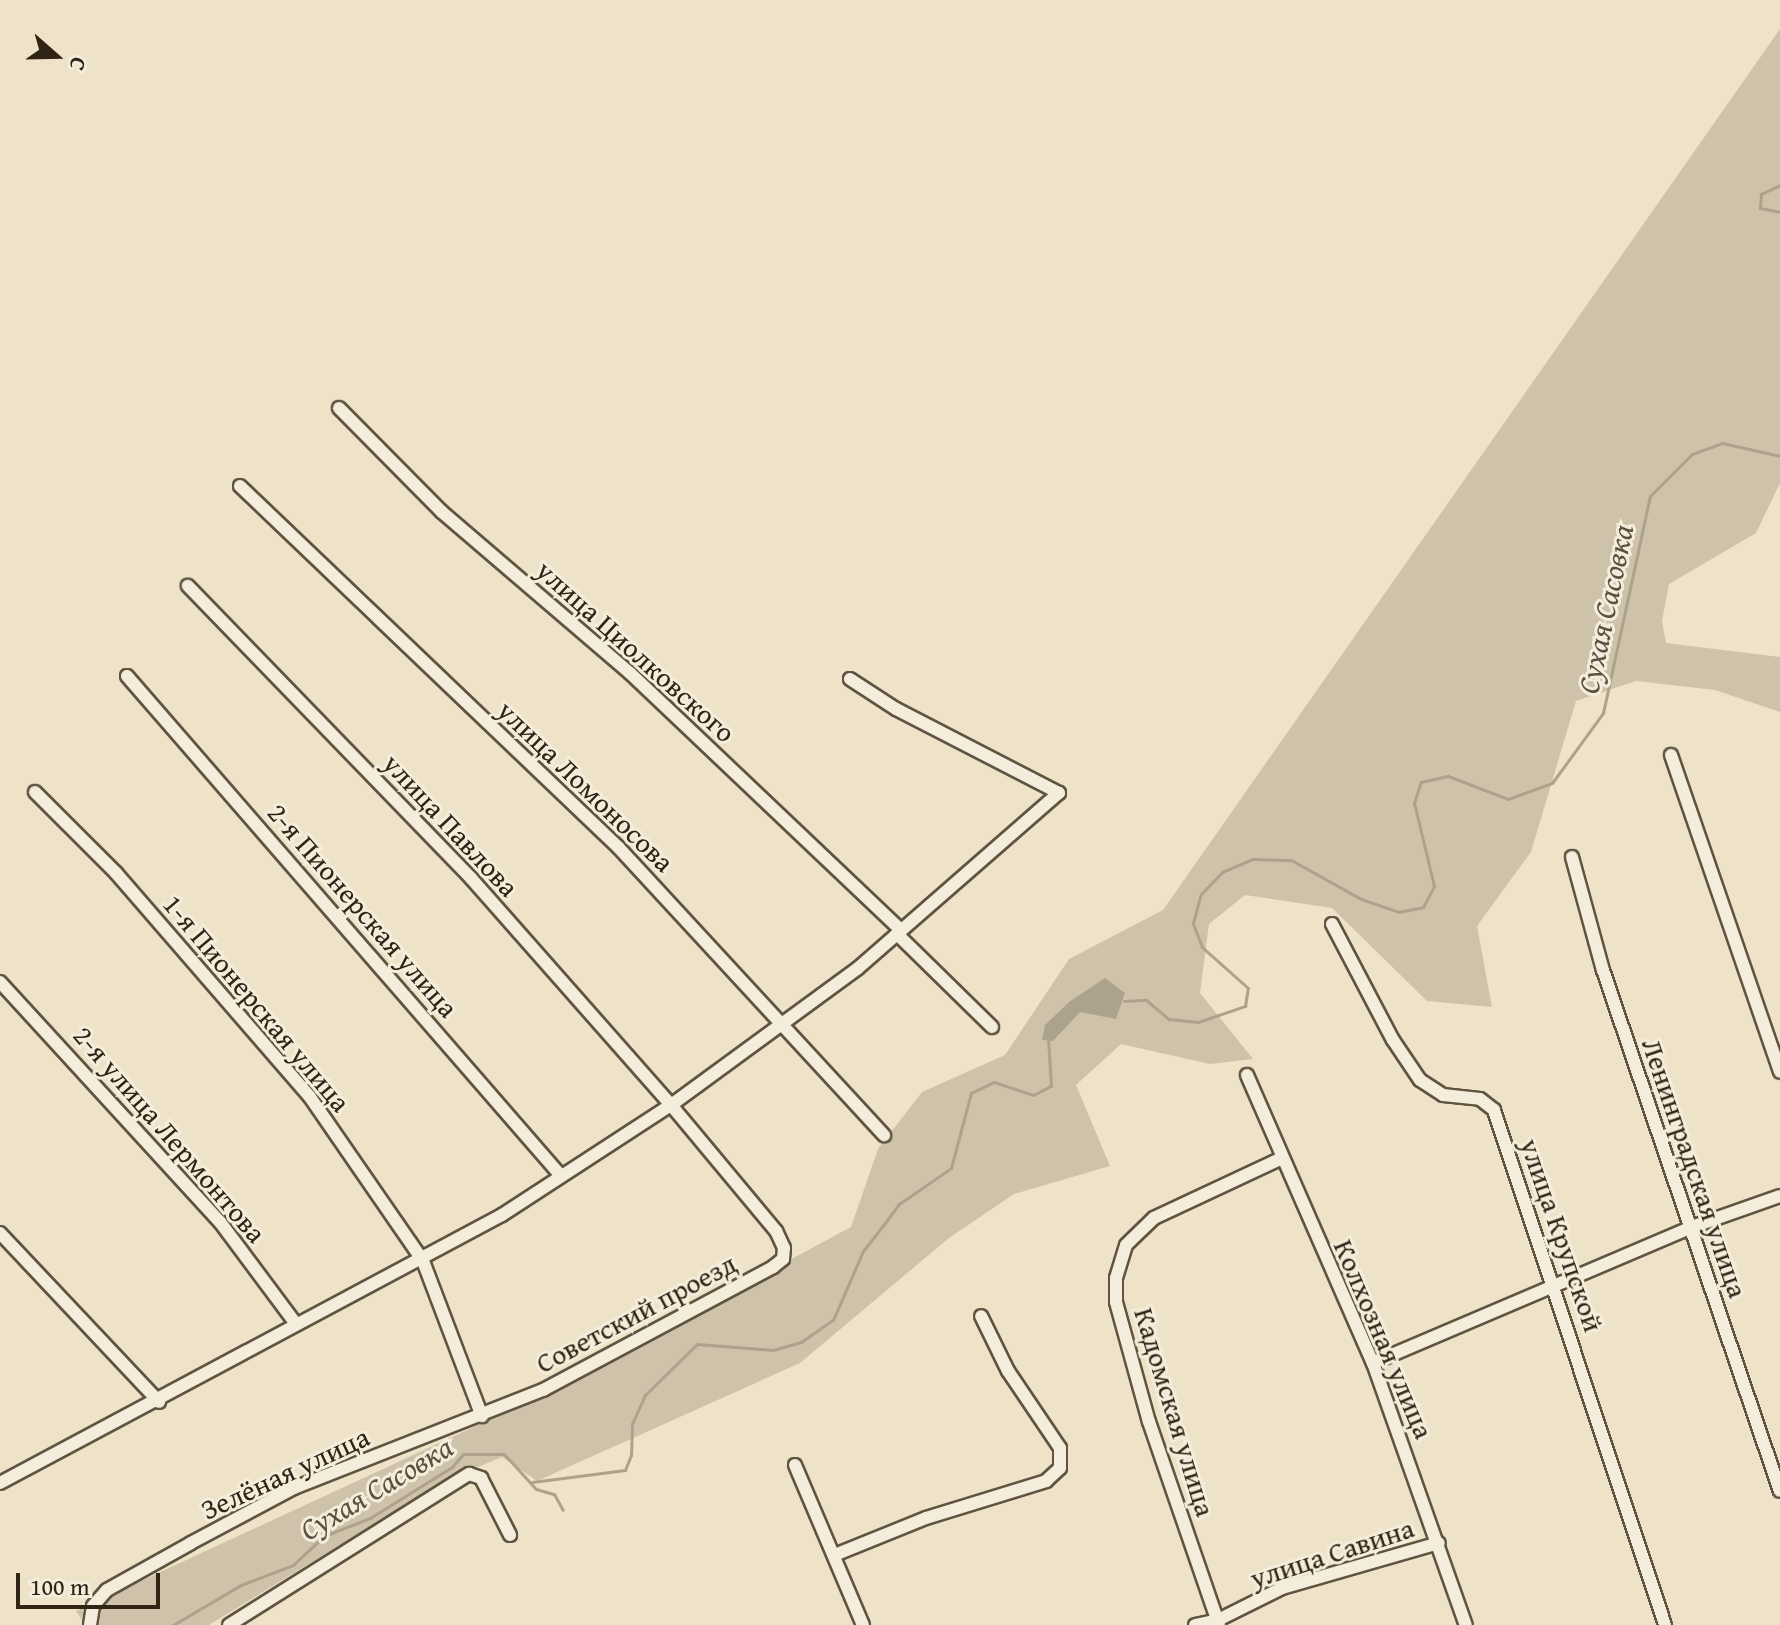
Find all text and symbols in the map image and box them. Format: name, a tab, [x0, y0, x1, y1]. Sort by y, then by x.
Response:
north arrow	[16, 16, 96, 96]
text: С	[61, 53, 96, 76]
water label: Сухая Сасовка	[1570, 521, 1640, 697]
street label: улица Циолковского	[530, 553, 742, 749]
street label: улица Ломоносова	[491, 693, 681, 879]
street label: улица Павлова	[376, 746, 526, 904]
street label: 2-я Пионерская улица	[261, 796, 465, 1024]
street label: 1-я Пионерская улица	[156, 888, 358, 1118]
street label: 2-я улица Лермонтова	[67, 1019, 273, 1249]
street label: Ленинградская улица	[1635, 1034, 1755, 1302]
street label: улица Крупской	[1513, 1134, 1611, 1336]
street label: Колхозная улица	[1327, 1234, 1441, 1444]
street label: Советский проезд	[530, 1246, 742, 1380]
street label: Кадомская улица	[1127, 1304, 1223, 1520]
street label: Зелёная улица	[196, 1419, 374, 1527]
water label: Сухая Сасовка	[293, 1428, 459, 1548]
street label: улица Савина	[1246, 1511, 1418, 1595]
scale bar	[20, 1557, 164, 1607]
text: 100 m	[30, 1569, 90, 1604]

